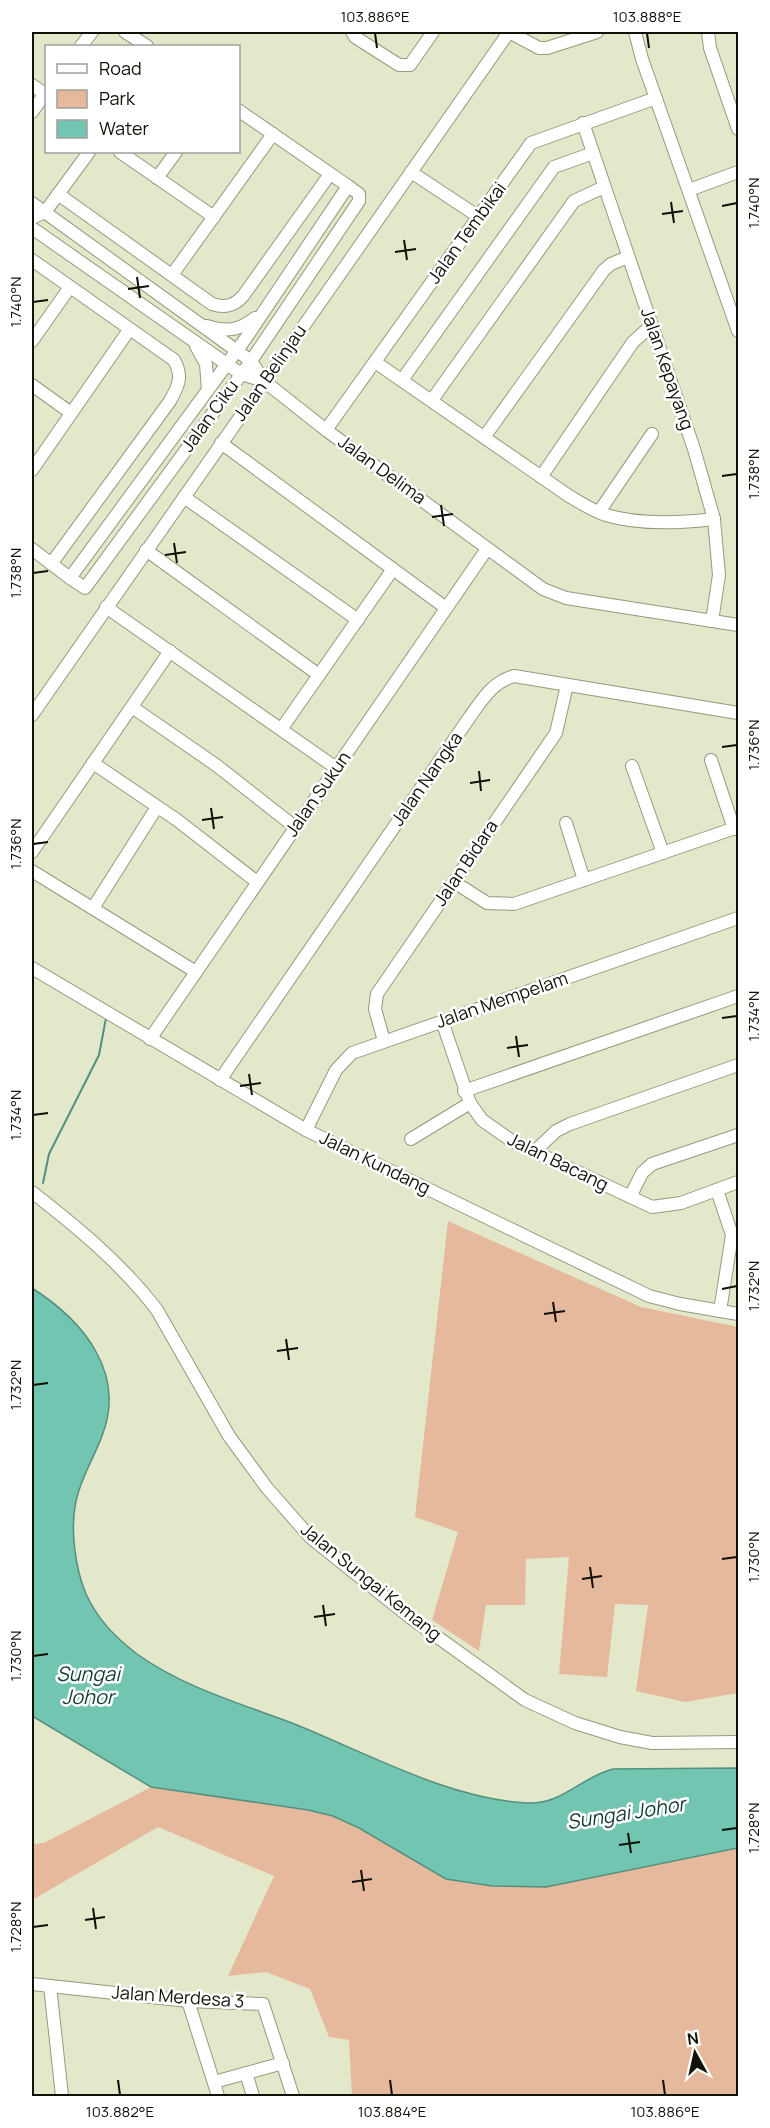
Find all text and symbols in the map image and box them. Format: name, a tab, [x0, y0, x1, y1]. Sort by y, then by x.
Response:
text: 103.886°E	[340, 6, 410, 27]
text: 103.888°E	[613, 6, 681, 27]
legend	[45, 45, 240, 153]
text: Road	[99, 56, 142, 80]
text: Park	[99, 86, 136, 110]
text: Water	[99, 116, 149, 140]
street label: Jalan Tembikai	[421, 177, 511, 288]
text: 1.740°N	[743, 178, 764, 229]
text: 1.740°N	[5, 277, 26, 328]
street label: Jalan Kepayang	[636, 304, 700, 433]
street label: Jalan Belinjau	[227, 319, 311, 425]
street label: Jalan Ciku	[175, 375, 243, 456]
street label: Jalan Delima	[334, 429, 431, 509]
text: 1.738°N	[743, 449, 764, 499]
text: 1.738°N	[5, 548, 26, 598]
text: 1.736°N	[743, 719, 764, 771]
street label: Jalan Nangka	[385, 727, 467, 830]
street label: Jalan Sukun	[279, 746, 355, 841]
street label: Jalan Bidara	[428, 815, 503, 910]
text: 1.736°N	[5, 818, 26, 870]
street label: Jalan Mempelam	[432, 965, 571, 1033]
text: 1.734°N	[743, 991, 764, 1041]
text: 1.734°N	[5, 1090, 26, 1140]
street label: Jalan Kundang	[316, 1125, 435, 1199]
street label: Jalan Bacang	[504, 1126, 613, 1196]
text: 1.732°N	[743, 1261, 764, 1311]
text: 1.732°N	[5, 1360, 26, 1410]
street label: Jalan Sungai Kemang	[296, 1517, 447, 1645]
text: 1.730°N	[743, 1531, 764, 1583]
text: 1.730°N	[5, 1630, 26, 1682]
water label: Sungai Johor	[56, 1660, 122, 1710]
water label: Sungai Johor	[565, 1789, 690, 1835]
text: 1.728°N	[743, 1803, 764, 1853]
text: 1.728°N	[5, 1902, 26, 1952]
street label: Jalan Merdesa 3	[111, 1979, 245, 2013]
north arrow	[665, 2023, 725, 2083]
text: N	[686, 2026, 700, 2050]
text: 103.882°E	[86, 2101, 154, 2122]
text: 103.884°E	[358, 2101, 426, 2122]
text: 103.886°E	[630, 2101, 700, 2122]

